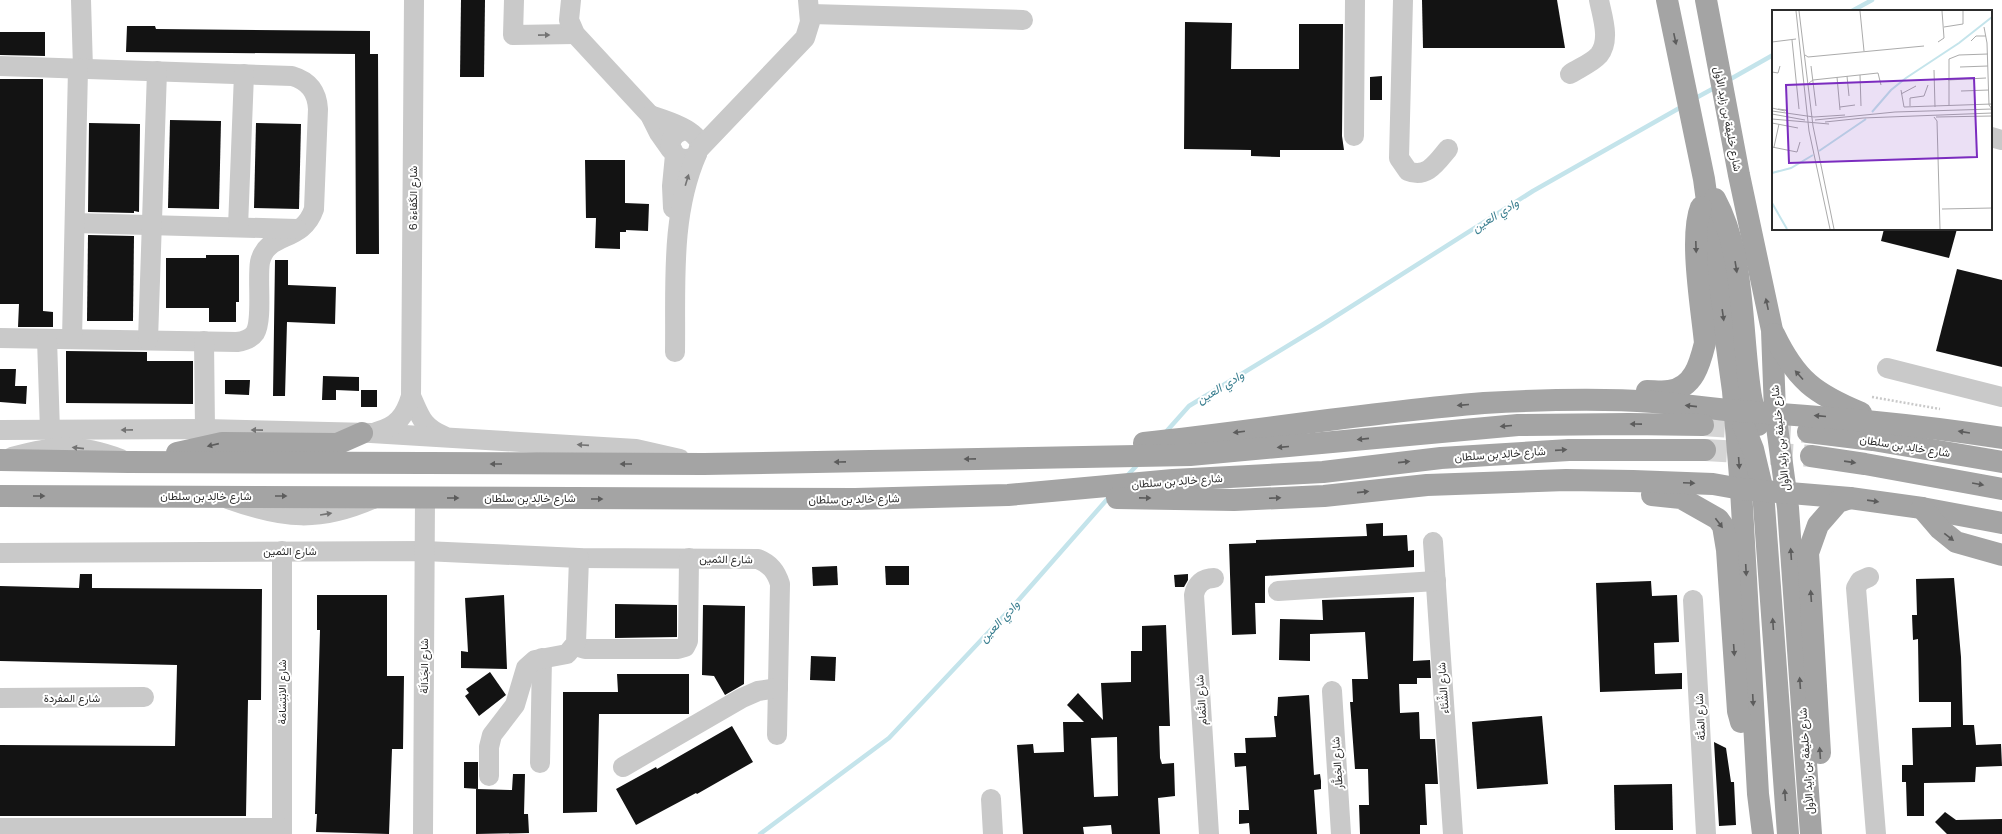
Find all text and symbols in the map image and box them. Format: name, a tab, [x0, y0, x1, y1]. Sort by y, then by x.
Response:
inset map	[1772, 10, 1992, 230]
one-way arrow	[538, 32, 551, 38]
one-way arrow	[1672, 33, 1678, 46]
street label: شارع خليفة بن زايد الأول	[1710, 65, 1746, 173]
street label: شارع الكَفاءة 6	[405, 166, 421, 230]
one-way arrow	[684, 173, 690, 185]
water label: وادي العين	[1468, 194, 1523, 238]
one-way arrow	[1693, 241, 1700, 253]
one-way arrow	[1733, 261, 1739, 274]
one-way arrow	[1763, 298, 1769, 310]
one-way arrow	[1720, 308, 1726, 321]
water label: وادي العين	[1193, 366, 1248, 410]
one-way arrow	[1794, 370, 1804, 380]
street label: شارع خليفة بن زايد الأول	[1766, 384, 1794, 492]
one-way arrow	[1457, 402, 1469, 409]
one-way arrow	[1685, 403, 1697, 409]
one-way arrow	[1814, 413, 1826, 420]
one-way arrow	[1629, 421, 1642, 427]
one-way arrow	[1500, 423, 1512, 430]
one-way arrow	[120, 427, 133, 433]
one-way arrow	[250, 427, 263, 433]
one-way arrow	[1233, 429, 1245, 435]
one-way arrow	[1957, 429, 1970, 435]
street label: شارع خالِد بن سلطان	[1859, 431, 1952, 461]
one-way arrow	[1357, 436, 1369, 443]
one-way arrow	[207, 442, 220, 448]
one-way arrow	[577, 442, 589, 449]
street label: شارع خالِد بن سلطان	[1454, 443, 1546, 465]
one-way arrow	[72, 444, 84, 451]
one-way arrow	[1277, 444, 1289, 450]
one-way arrow	[1555, 447, 1567, 454]
one-way arrow	[963, 456, 976, 462]
one-way arrow	[1736, 457, 1743, 469]
one-way arrow	[834, 458, 846, 465]
one-way arrow	[1397, 459, 1410, 465]
one-way arrow	[1844, 459, 1856, 465]
one-way arrow	[489, 461, 502, 467]
one-way arrow	[619, 461, 632, 467]
street label: شارع خالِد بن سلطان	[1131, 470, 1223, 492]
one-way arrow	[1683, 479, 1695, 486]
one-way arrow	[1972, 481, 1984, 487]
street label: شارع خالِد بن سلطان	[160, 488, 252, 504]
one-way arrow	[1357, 489, 1369, 496]
street label: شارع خالِد بن سلطان	[484, 490, 576, 506]
street label: شارع خالِد بن سلطان	[808, 490, 900, 508]
one-way arrow	[33, 493, 46, 499]
one-way arrow	[275, 493, 287, 500]
one-way arrow	[447, 495, 460, 501]
one-way arrow	[1139, 495, 1152, 501]
one-way arrow	[1269, 495, 1282, 501]
one-way arrow	[591, 496, 604, 502]
one-way arrow	[1867, 498, 1879, 504]
one-way arrow	[320, 510, 332, 516]
one-way arrow	[1715, 517, 1723, 528]
one-way arrow	[1944, 532, 1955, 541]
street label: شارع الثمين	[263, 543, 317, 559]
one-way arrow	[1788, 548, 1795, 560]
street label: شارع الثمين	[699, 551, 753, 567]
one-way arrow	[1742, 564, 1749, 576]
one-way arrow	[1807, 590, 1814, 602]
water label: وادي العين	[975, 596, 1025, 647]
one-way arrow	[1769, 618, 1776, 630]
street label: شارع الجَدَالَة	[416, 638, 432, 694]
one-way arrow	[1730, 644, 1737, 656]
street label: شارع الابْتِسَامَة	[274, 659, 290, 724]
street label: شارع الشِّتَاء	[1433, 661, 1453, 714]
street label: شارع التَّمَام	[1191, 674, 1211, 726]
one-way arrow	[1797, 677, 1804, 689]
street label: شارع المفردة	[44, 690, 100, 706]
street label: شارع المَتَّة	[1691, 693, 1709, 741]
one-way arrow	[1749, 694, 1756, 706]
street label: شارع خليفة بن زايد الأول	[1794, 707, 1818, 815]
street label: شارع الخِطَّار	[1327, 736, 1347, 791]
one-way arrow	[1817, 747, 1824, 759]
one-way arrow	[1781, 789, 1788, 801]

